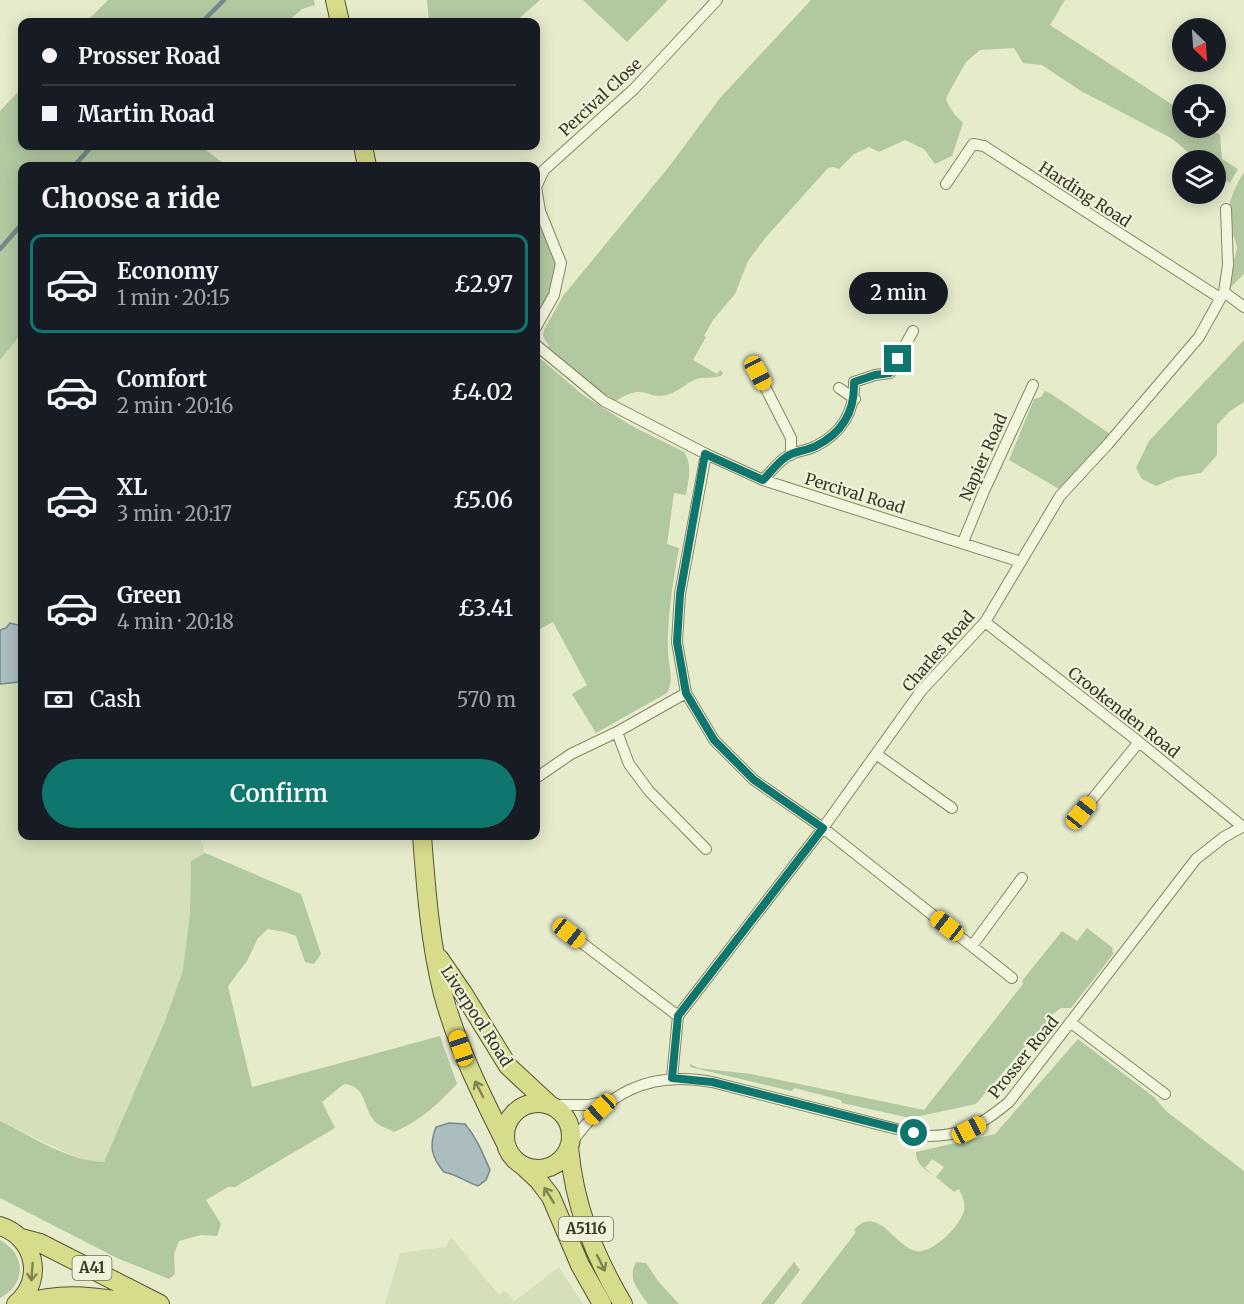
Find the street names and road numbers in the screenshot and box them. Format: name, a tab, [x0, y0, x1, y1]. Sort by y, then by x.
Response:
street label: Percival Close	[555, 54, 645, 140]
street label: Harding Road	[1035, 157, 1135, 231]
street label: Napier Road	[955, 410, 1011, 504]
street label: Percival Road	[803, 468, 908, 518]
street label: Charles Road	[898, 606, 979, 695]
street label: Crookenden Road	[1064, 662, 1184, 762]
street label: Liverpool Road	[437, 962, 517, 1070]
street label: Prosser Road	[984, 1011, 1063, 1102]
road number: A5116	[559, 1217, 613, 1241]
road number: A41	[72, 1256, 112, 1280]

